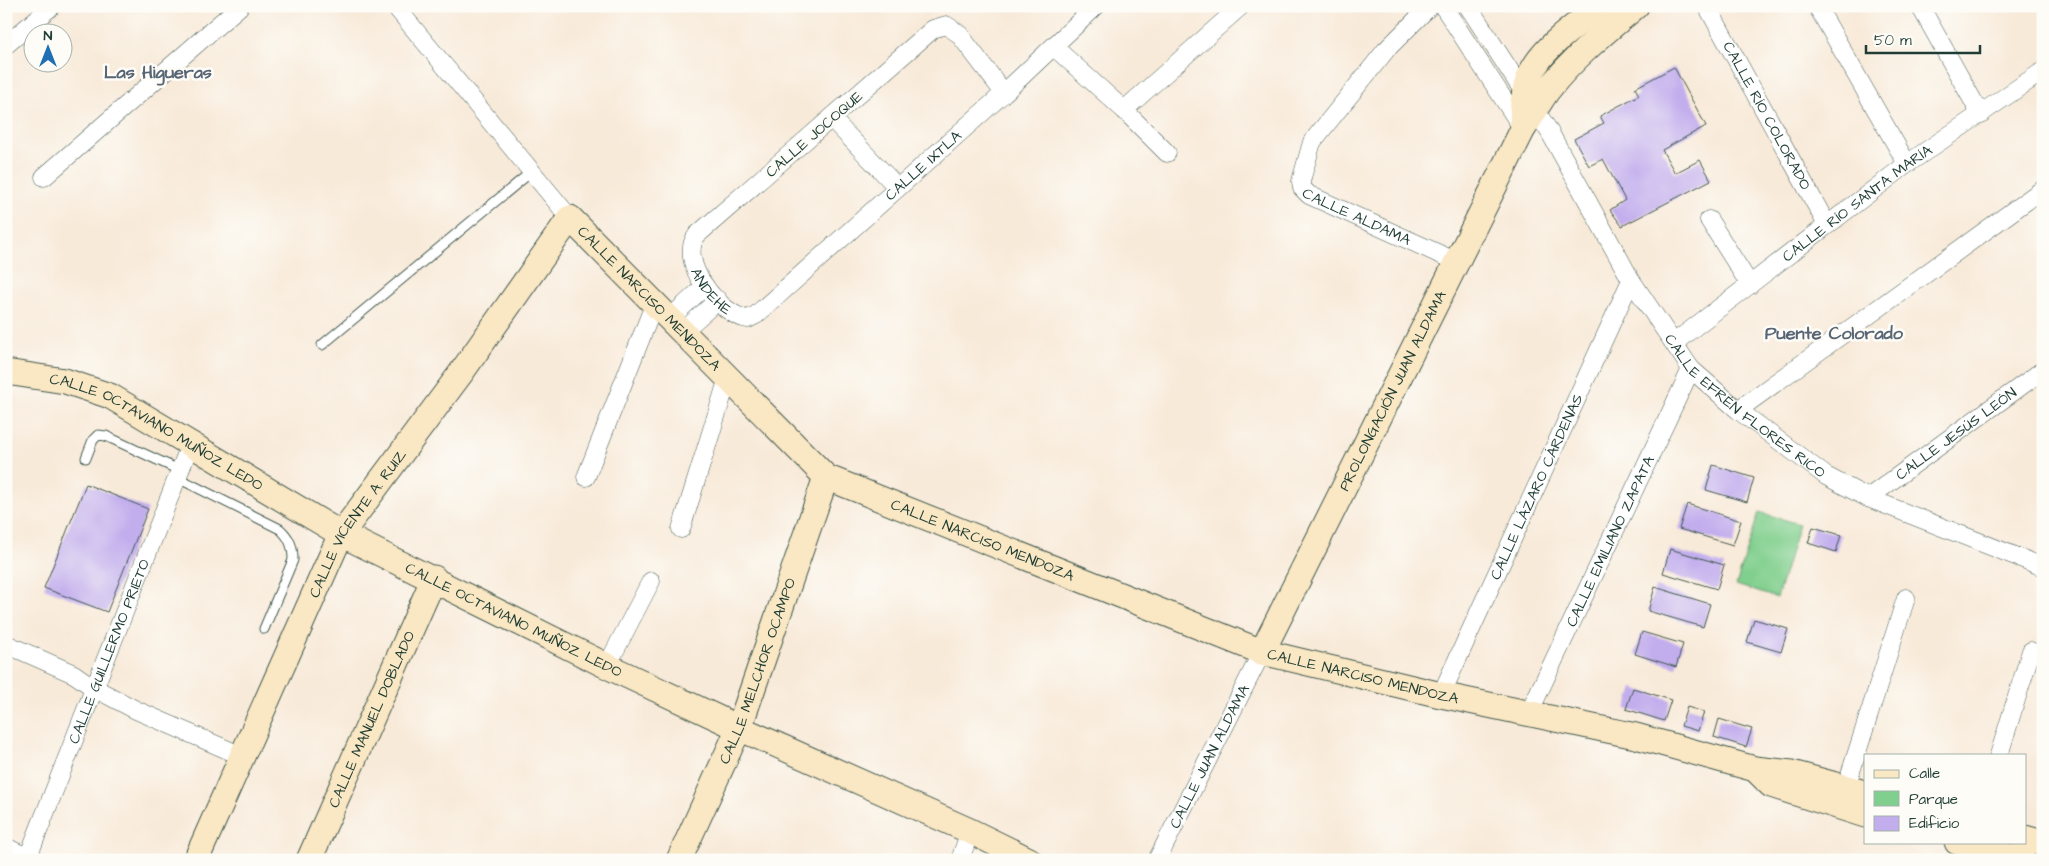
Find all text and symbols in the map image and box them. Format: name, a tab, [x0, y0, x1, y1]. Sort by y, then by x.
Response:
north arrow	[22, 22, 72, 72]
scale bar	[1866, 22, 1980, 54]
text: N	[44, 26, 53, 46]
text: 50 m	[1874, 30, 1912, 51]
street label: CALLE RÍO COLORADO	[1717, 38, 1816, 194]
district label: Las Higueras	[104, 60, 212, 86]
street label: CALLE JOCOQUE	[761, 86, 868, 183]
street label: CALLE IXTLA	[880, 125, 967, 206]
street label: CALLE RÍO SANTA MARÍA	[1778, 140, 1937, 267]
street label: CALLE ALDAMA	[1297, 183, 1414, 251]
street label: CALLE NARCISO MENDOZA	[573, 222, 726, 376]
street label: ANDEHE	[685, 265, 736, 320]
street label: PROLONGACIÓN JUAN ALDAMA	[1334, 287, 1452, 495]
district label: Puente Colorado	[1765, 321, 1904, 346]
street label: CALLE EFRÉN FLORES RICO	[1659, 330, 1830, 483]
street label: CALLE OCTAVIANO MUÑOZ LEDO	[48, 369, 267, 496]
street label: CALLE JESÚS LEÓN	[1891, 383, 2021, 485]
street label: CALLE LÁZARO CÁRDENAS	[1485, 390, 1589, 583]
street label: CALLE VICENTE A. RUIZ	[304, 445, 412, 601]
street label: CALLE EMILIANO ZAPATA	[1561, 452, 1660, 630]
street label: CALLE NARCISO MENDOZA	[887, 494, 1078, 587]
street label: CALLE GUILLERMO PRIETO	[64, 556, 155, 747]
street label: CALLE OCTAVIANO MUÑOZ LEDO	[402, 558, 625, 683]
street label: CALLE MELCHOR OCAMPO	[714, 575, 801, 767]
street label: CALLE MANUEL DOBLADO	[323, 628, 420, 811]
street label: CALLE NARCISO MENDOZA	[1265, 644, 1461, 710]
street label: CALLE JUAN ALDAMA	[1165, 681, 1255, 832]
legend	[1864, 754, 2026, 844]
text: Calle	[1909, 763, 1940, 784]
text: Parque	[1909, 789, 1958, 810]
text: Edificio	[1909, 813, 1960, 834]

